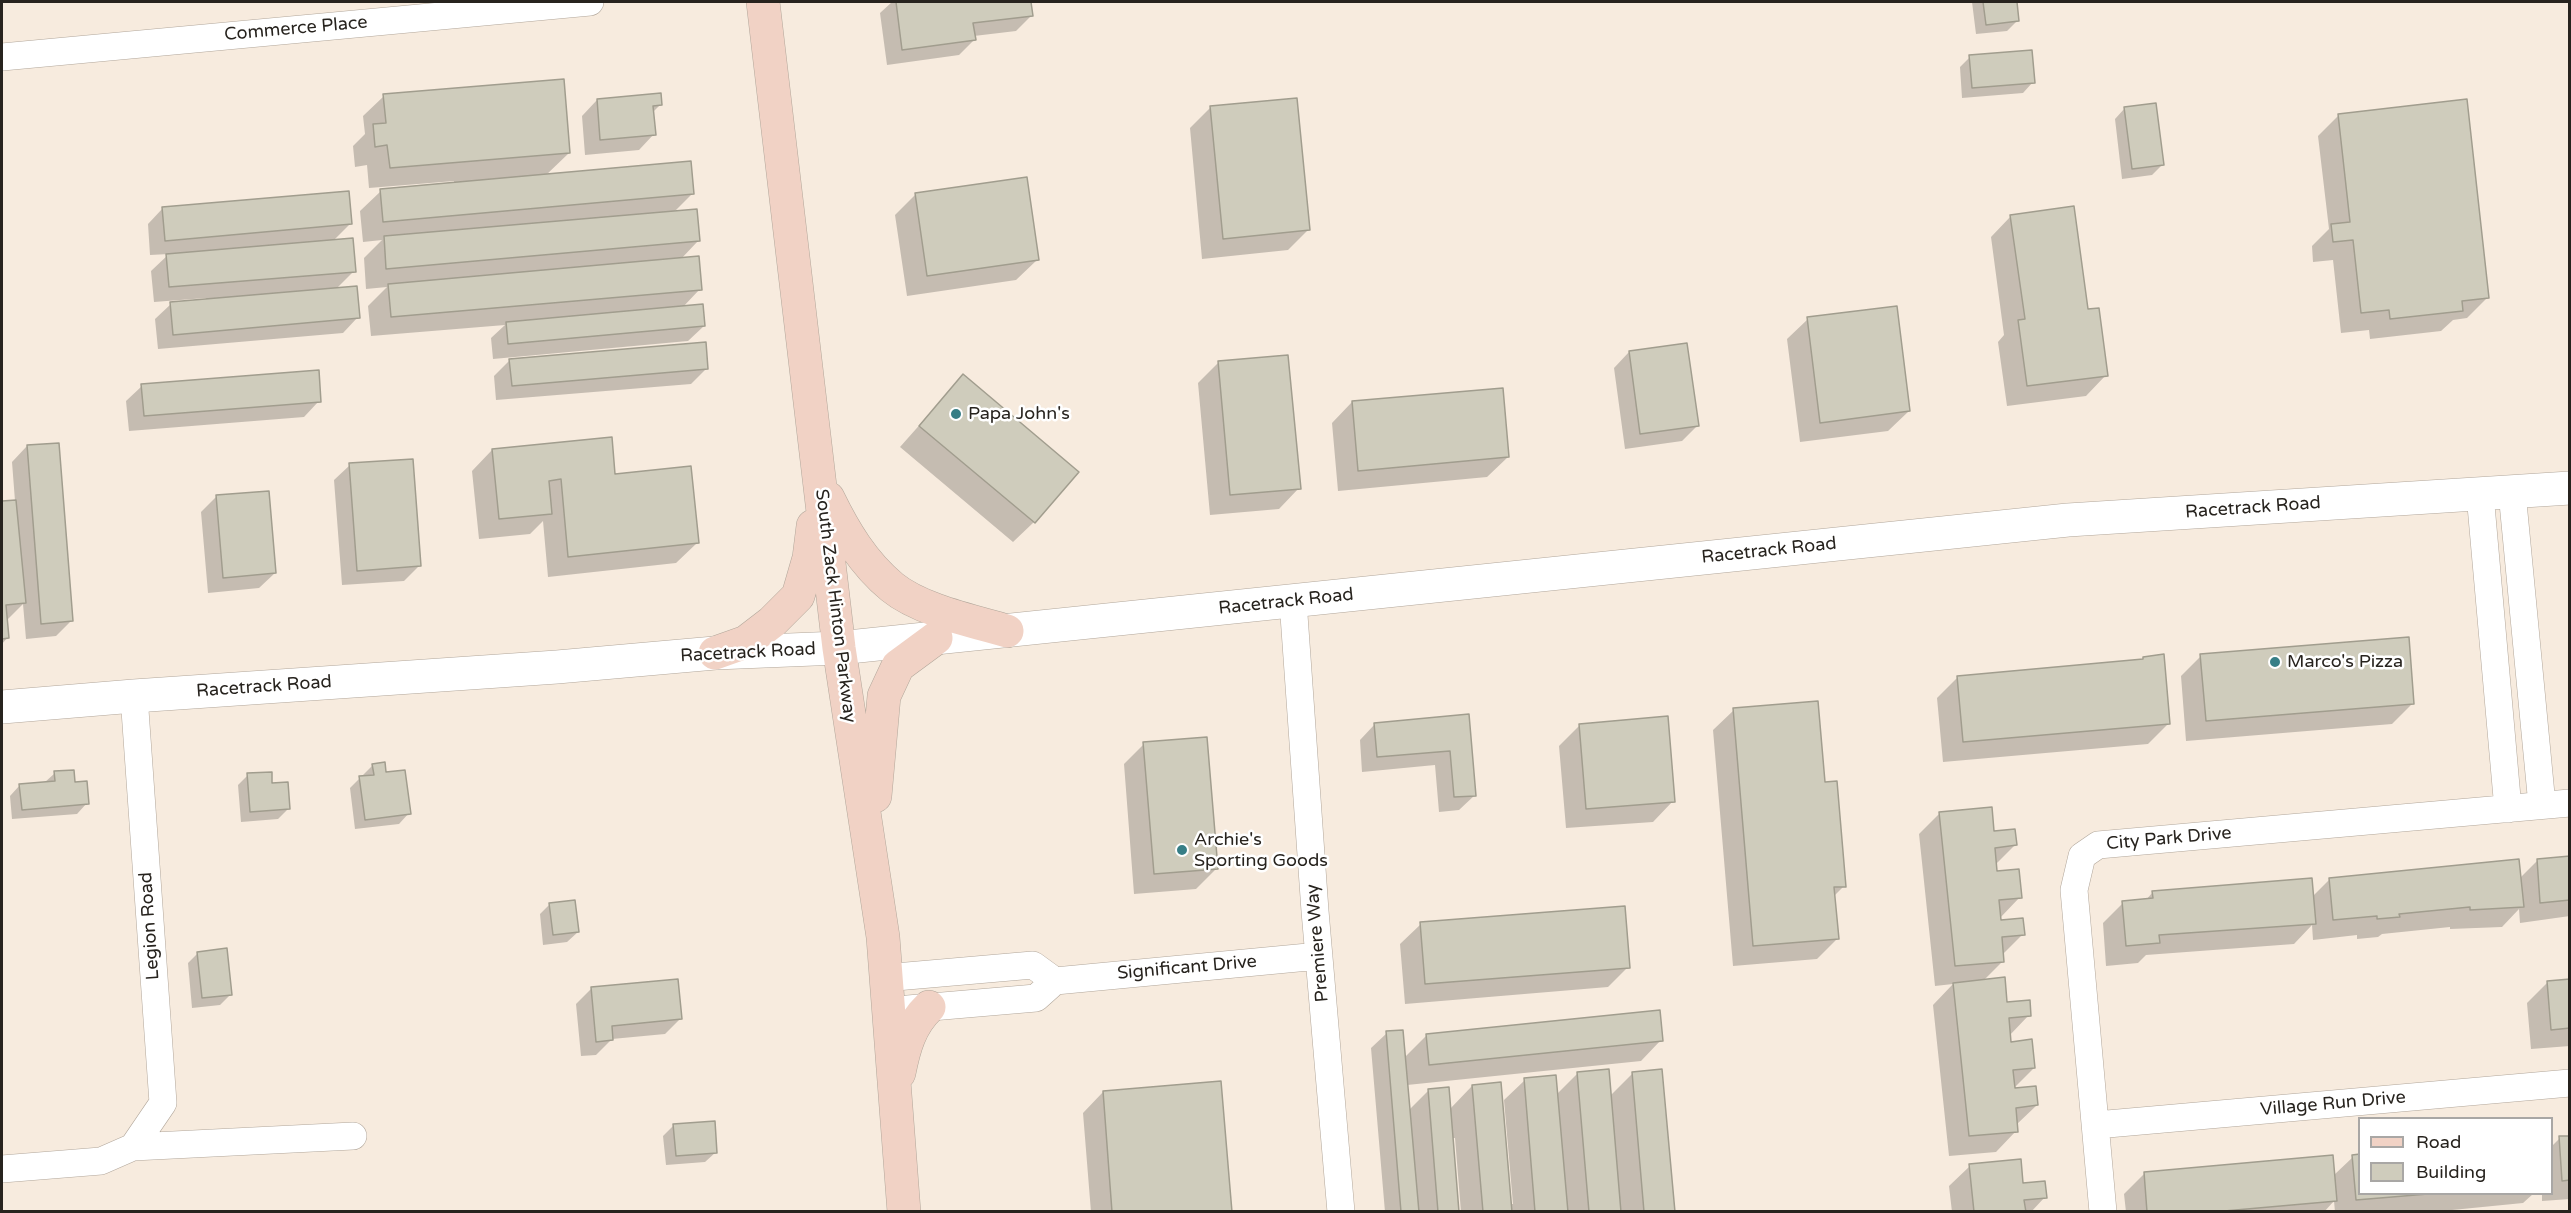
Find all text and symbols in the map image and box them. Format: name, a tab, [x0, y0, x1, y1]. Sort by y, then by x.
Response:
street label: Commerce Place	[223, 12, 369, 46]
place label: Papa John's	[968, 403, 1070, 425]
marker: Papa John's	[949, 407, 963, 421]
street label: South Zack Hinton Parkway	[810, 488, 860, 724]
street label: Racetrack Road	[2184, 492, 2322, 524]
street label: Racetrack Road	[1700, 533, 1838, 569]
street label: Racetrack Road	[1217, 584, 1355, 620]
street label: Racetrack Road	[680, 639, 816, 667]
place label: Marco's Pizza	[2287, 651, 2403, 673]
marker: Marco's Pizza	[2268, 655, 2282, 669]
street label: Racetrack Road	[195, 671, 333, 703]
street label: City Park Drive	[2106, 823, 2232, 855]
place label: Archie's Sporting Goods	[1194, 829, 1328, 872]
marker: Archie's Sporting Goods	[1175, 843, 1189, 857]
street label: Legion Road	[135, 871, 165, 981]
street label: Premiere Way	[1302, 883, 1334, 1003]
street label: Significant Drive	[1116, 951, 1258, 985]
street label: Village Run Drive	[2259, 1087, 2407, 1121]
legend	[2358, 1117, 2553, 1195]
text: Road	[2416, 1131, 2461, 1153]
text: Building	[2416, 1161, 2486, 1183]

